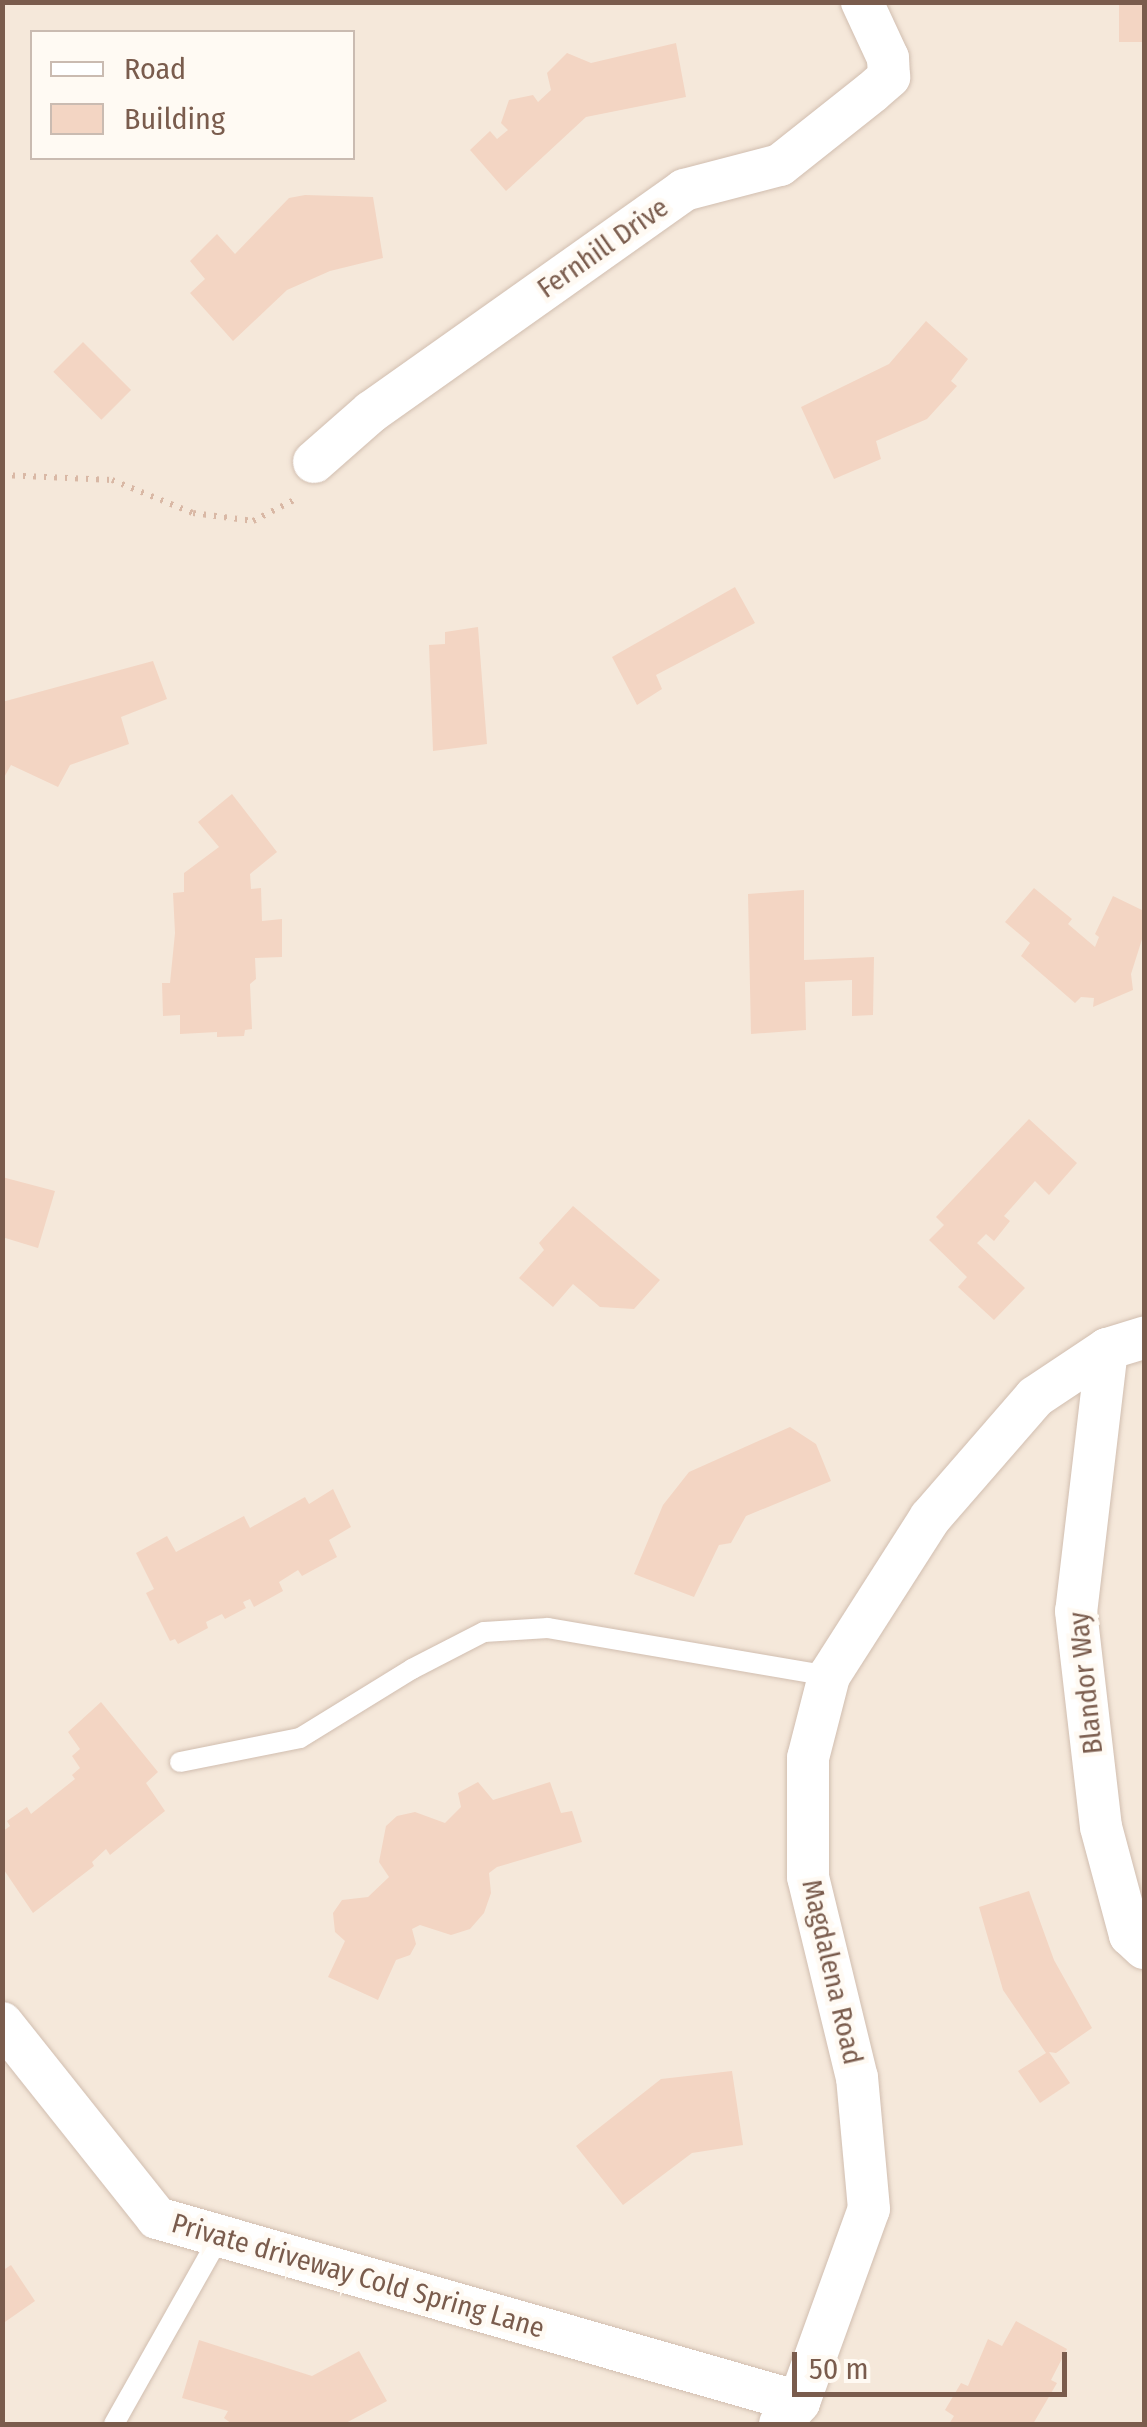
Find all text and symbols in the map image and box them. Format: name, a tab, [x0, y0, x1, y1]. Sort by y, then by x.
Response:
legend	[30, 30, 355, 160]
text: Road	[124, 51, 186, 87]
text: Building	[124, 101, 225, 137]
street label: Fernhill Drive	[531, 191, 675, 305]
street label: Blandor Way	[1062, 1610, 1110, 1756]
street label: Magdalena Road	[794, 1876, 870, 2068]
street label: Private driveway Cold Spring Lane	[168, 2207, 548, 2345]
scale bar	[797, 2332, 1072, 2394]
text: 50 m	[809, 2351, 869, 2387]

